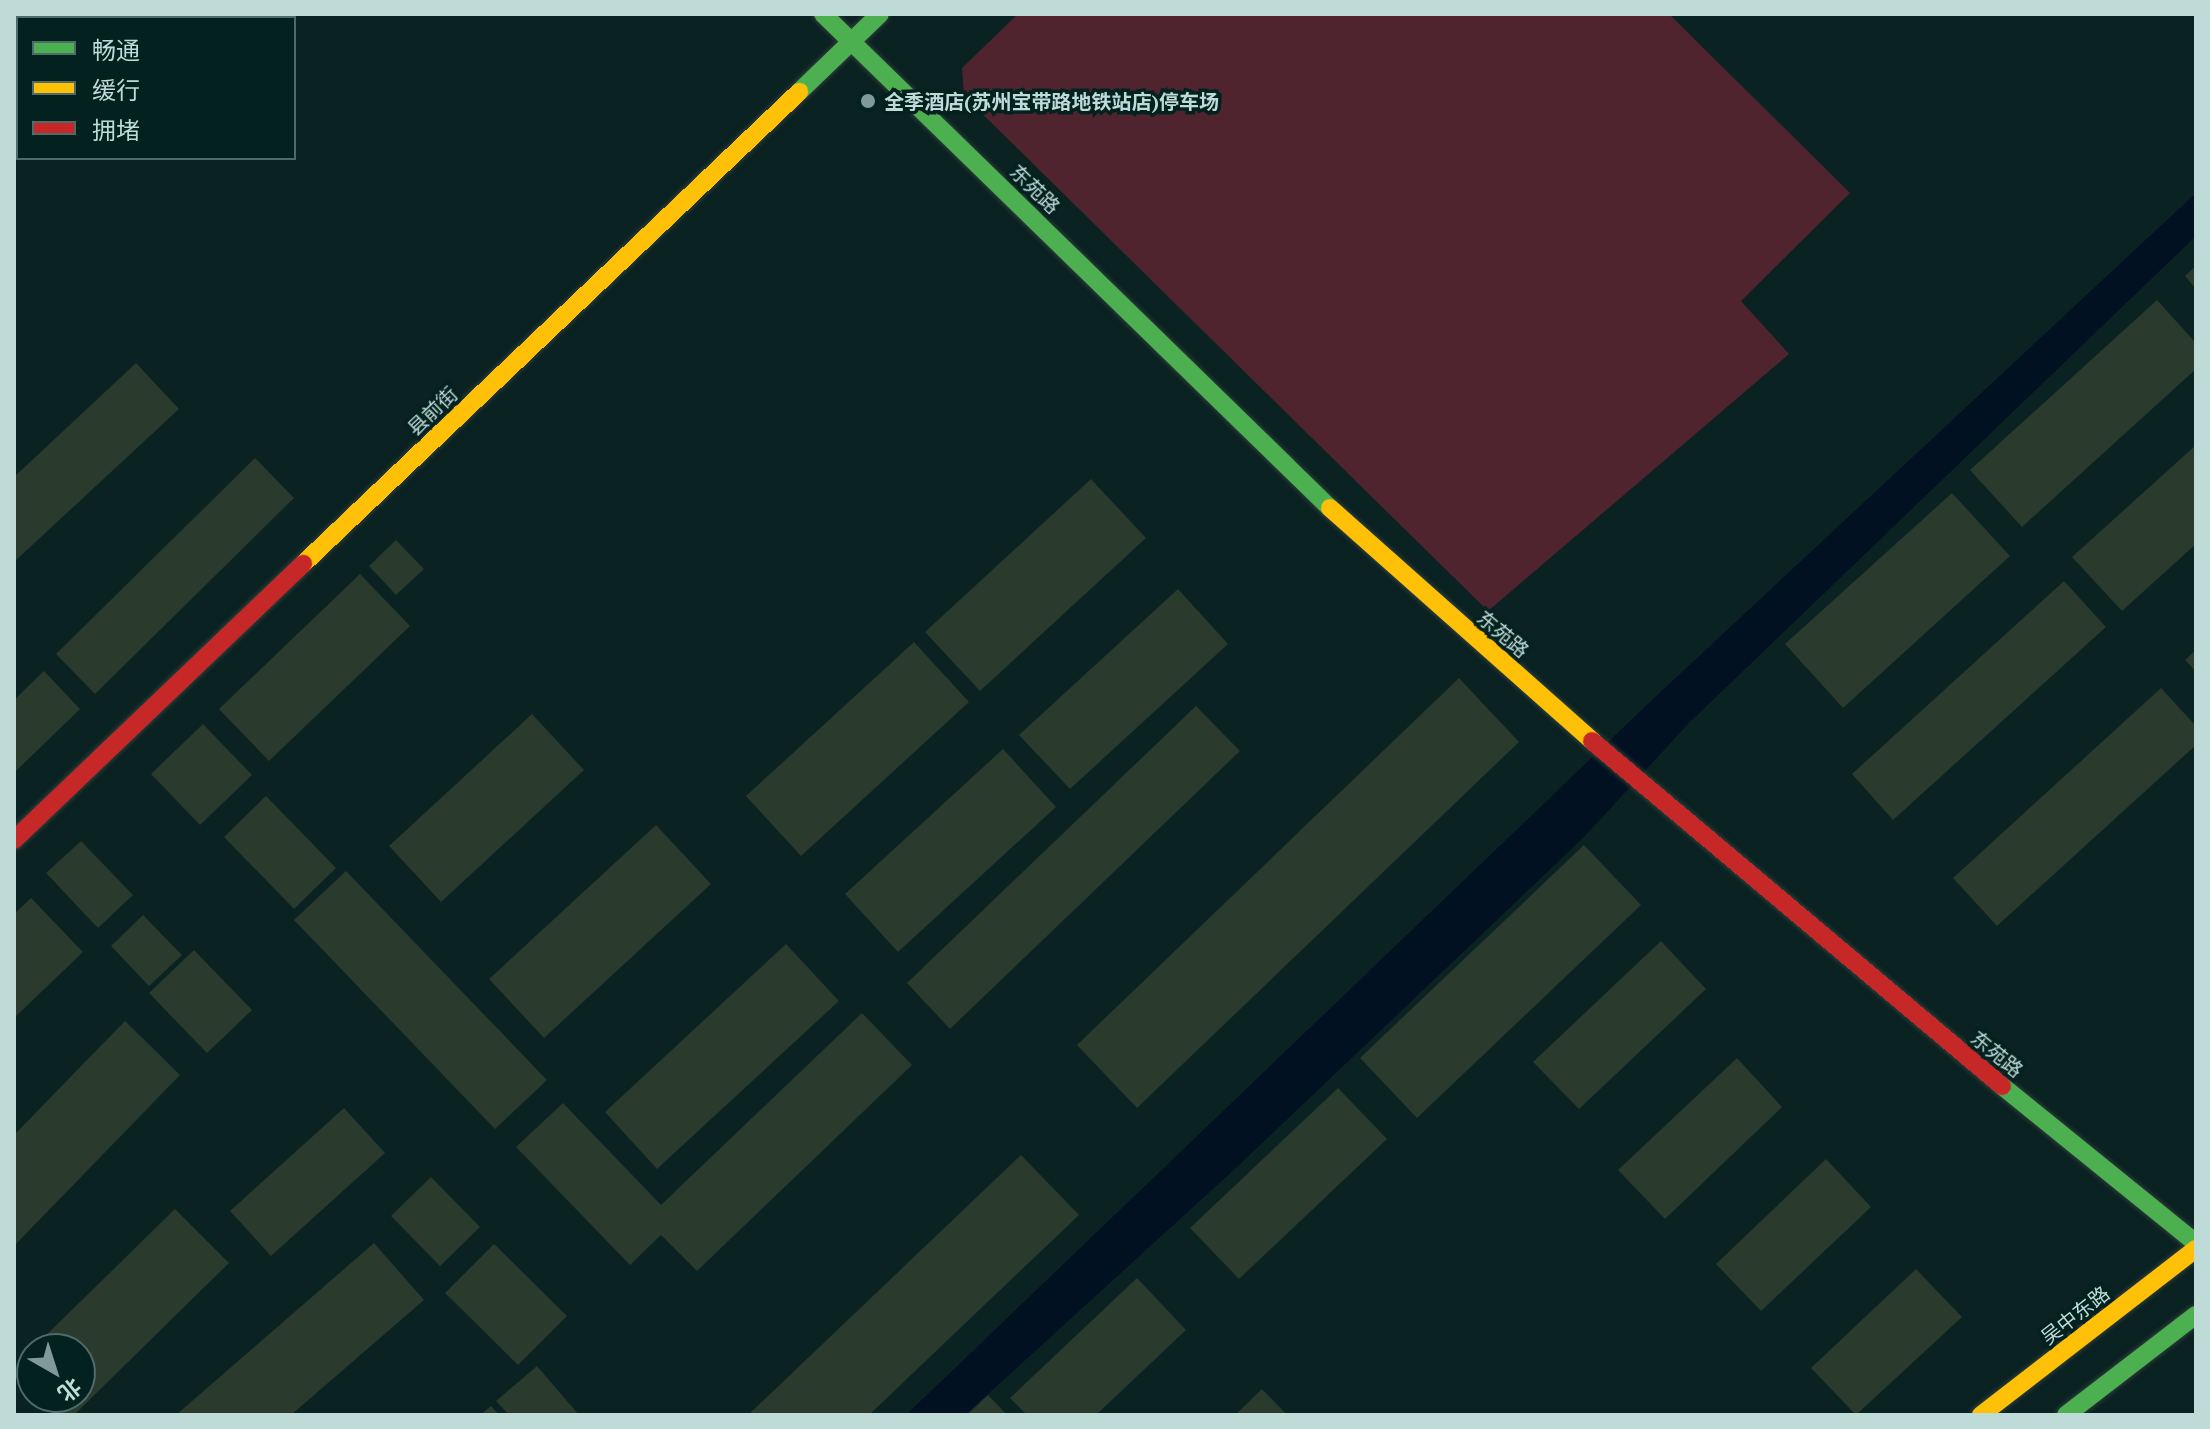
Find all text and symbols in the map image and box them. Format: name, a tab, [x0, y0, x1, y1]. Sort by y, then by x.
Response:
legend	[16, 16, 296, 160]
text: 畅通	[92, 34, 140, 66]
text: 缓行	[92, 74, 140, 106]
place label: 全季酒店(苏州宝带路地铁站店)停车场	[884, 89, 1219, 113]
marker: 全季酒店(苏州宝带路地铁站店)停车场	[859, 92, 877, 110]
text: 拥堵	[92, 114, 140, 146]
street label: 东苑路	[1005, 160, 1065, 218]
street label: 县前街	[402, 382, 462, 440]
street label: 东苑路	[1472, 606, 1534, 662]
street label: 东苑路	[1966, 1026, 2028, 1082]
street label: 吴中东路	[2036, 1281, 2114, 1349]
north arrow	[16, 1333, 96, 1413]
text: 北	[52, 1372, 88, 1409]

